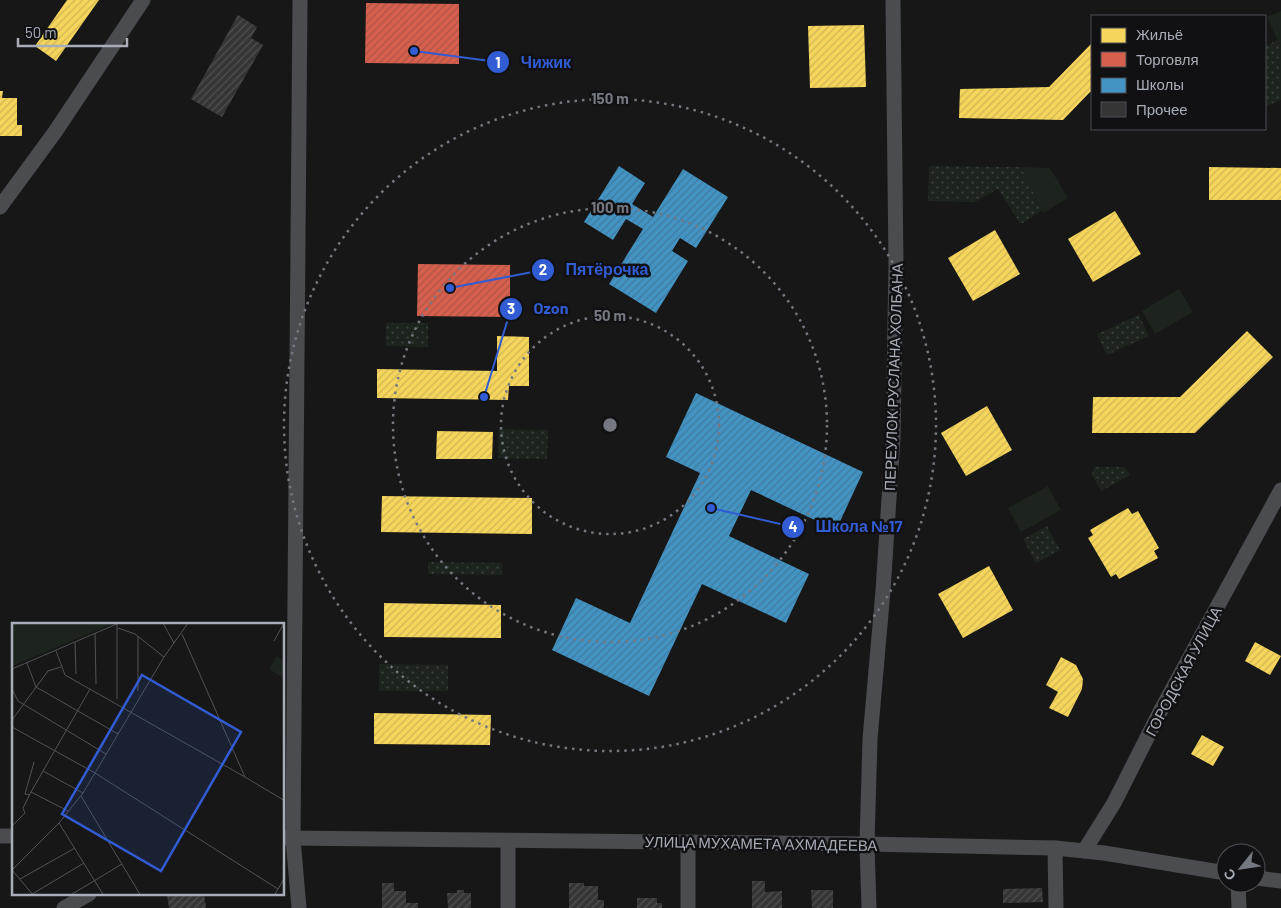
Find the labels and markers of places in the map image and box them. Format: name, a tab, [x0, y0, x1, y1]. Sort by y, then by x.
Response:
callout: Чижик	[486, 47, 581, 78]
callout: Пятёрочка	[530, 254, 658, 285]
callout: Ozon	[499, 293, 578, 324]
centre of rings	[601, 416, 619, 434]
callout: Школа №17	[780, 511, 912, 542]

